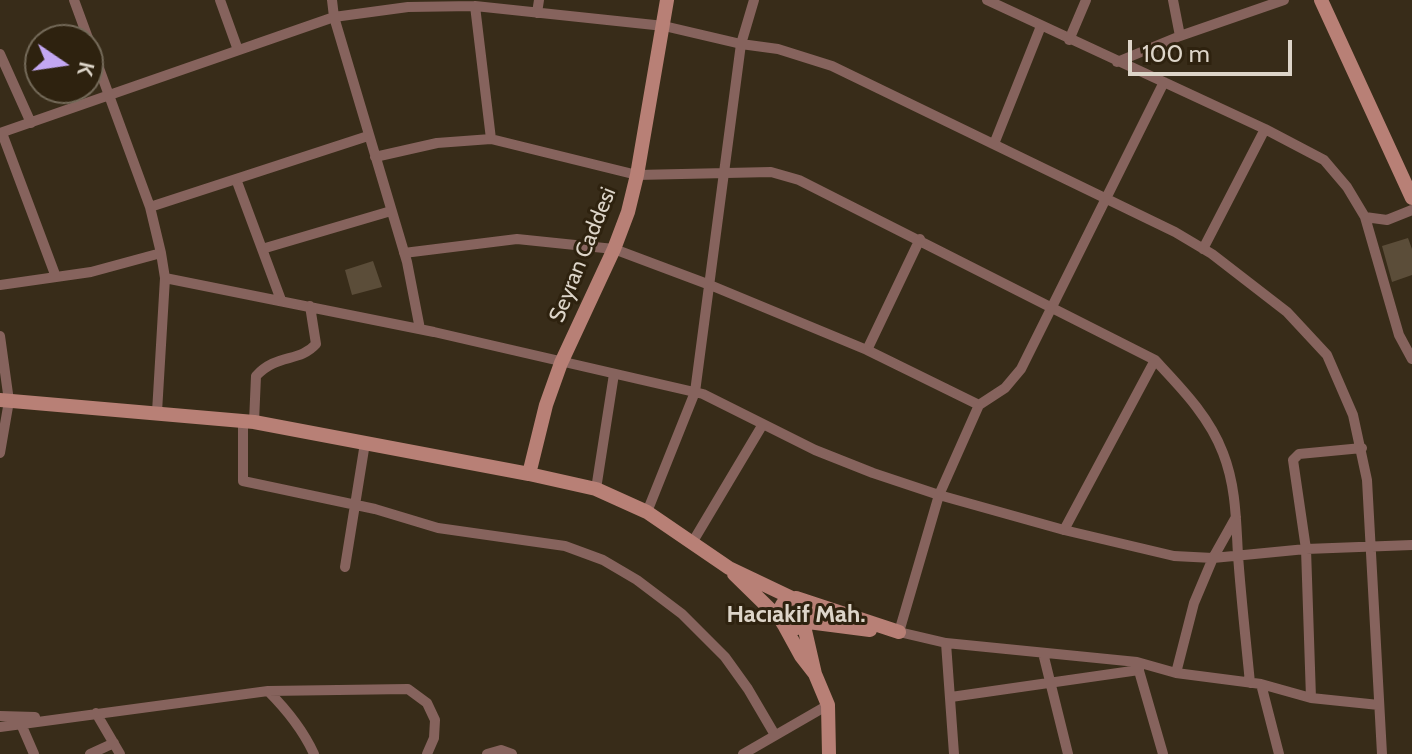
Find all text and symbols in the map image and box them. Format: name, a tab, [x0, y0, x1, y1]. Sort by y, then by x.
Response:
north arrow	[24, 24, 104, 104]
scale bar	[1132, 24, 1296, 74]
text: 100 m	[1142, 39, 1210, 68]
text: K	[71, 59, 101, 79]
street label: Seyran Caddesi	[544, 184, 622, 326]
district label: Hacıakif Mah.	[726, 601, 866, 629]

